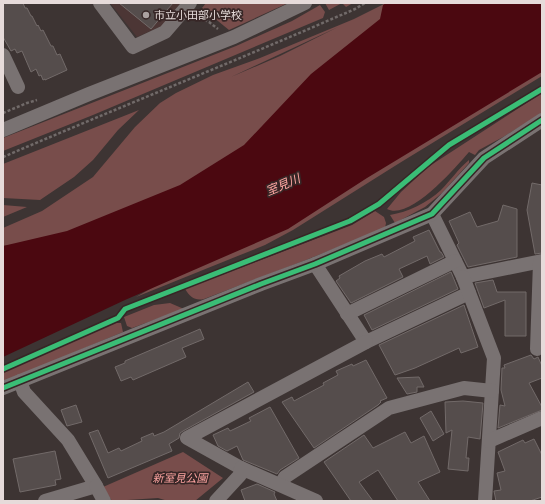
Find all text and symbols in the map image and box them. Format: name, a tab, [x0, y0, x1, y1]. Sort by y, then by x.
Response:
place label: 市立小田部小学校	[154, 6, 242, 22]
marker: 市立小田部小学校	[141, 10, 151, 20]
water label: 室見川	[263, 168, 304, 198]
park label: 新室見公園	[153, 469, 209, 485]

